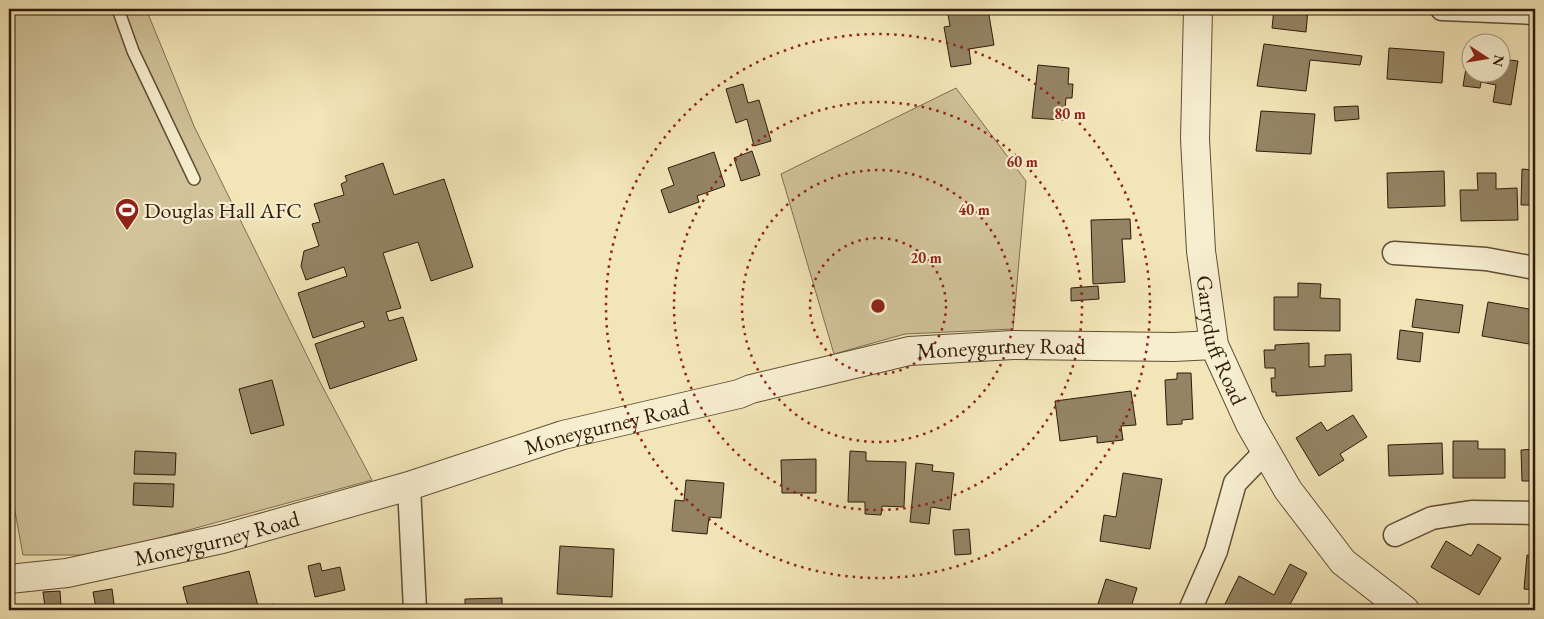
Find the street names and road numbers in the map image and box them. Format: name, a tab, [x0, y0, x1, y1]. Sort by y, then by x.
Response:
street label: Garryduff Road	[1190, 273, 1254, 410]
street label: Moneygurney Road	[916, 330, 1087, 365]
street label: Moneygurney Road	[520, 391, 693, 461]
street label: Moneygurney Road	[131, 503, 303, 572]

